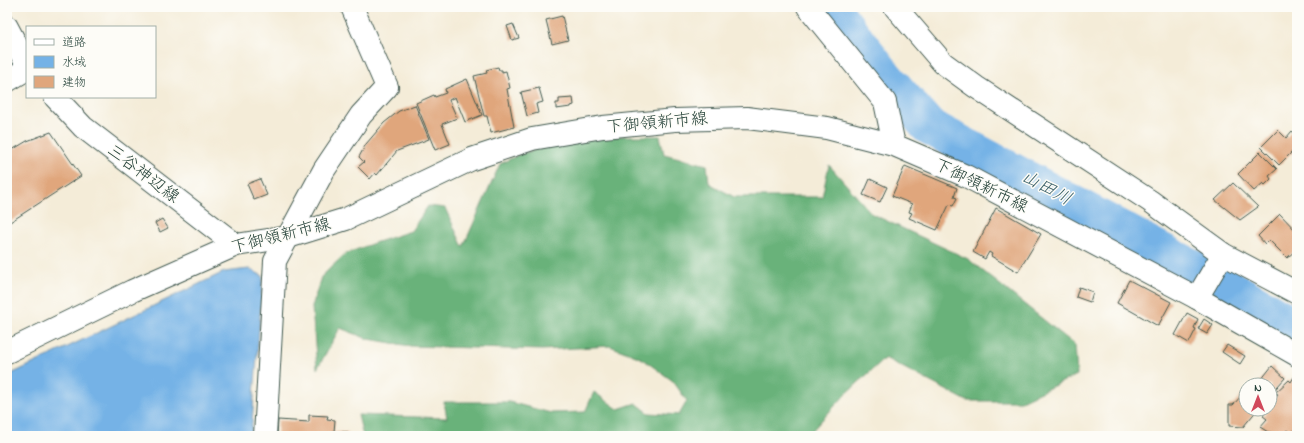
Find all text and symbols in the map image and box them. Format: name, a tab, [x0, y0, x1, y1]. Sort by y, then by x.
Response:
legend	[26, 26, 156, 98]
text: 道路	[62, 34, 86, 52]
text: 水域	[62, 54, 86, 72]
text: 建物	[62, 74, 86, 92]
street label: 下御領新市線	[605, 106, 709, 140]
street label: 三谷神辺線	[102, 138, 184, 210]
street label: 下御領新市線	[930, 152, 1032, 220]
water label: 山田川	[1016, 165, 1076, 213]
street label: 下御領新市線	[228, 212, 334, 260]
north arrow	[1238, 377, 1278, 417]
text: N	[1254, 380, 1262, 396]

